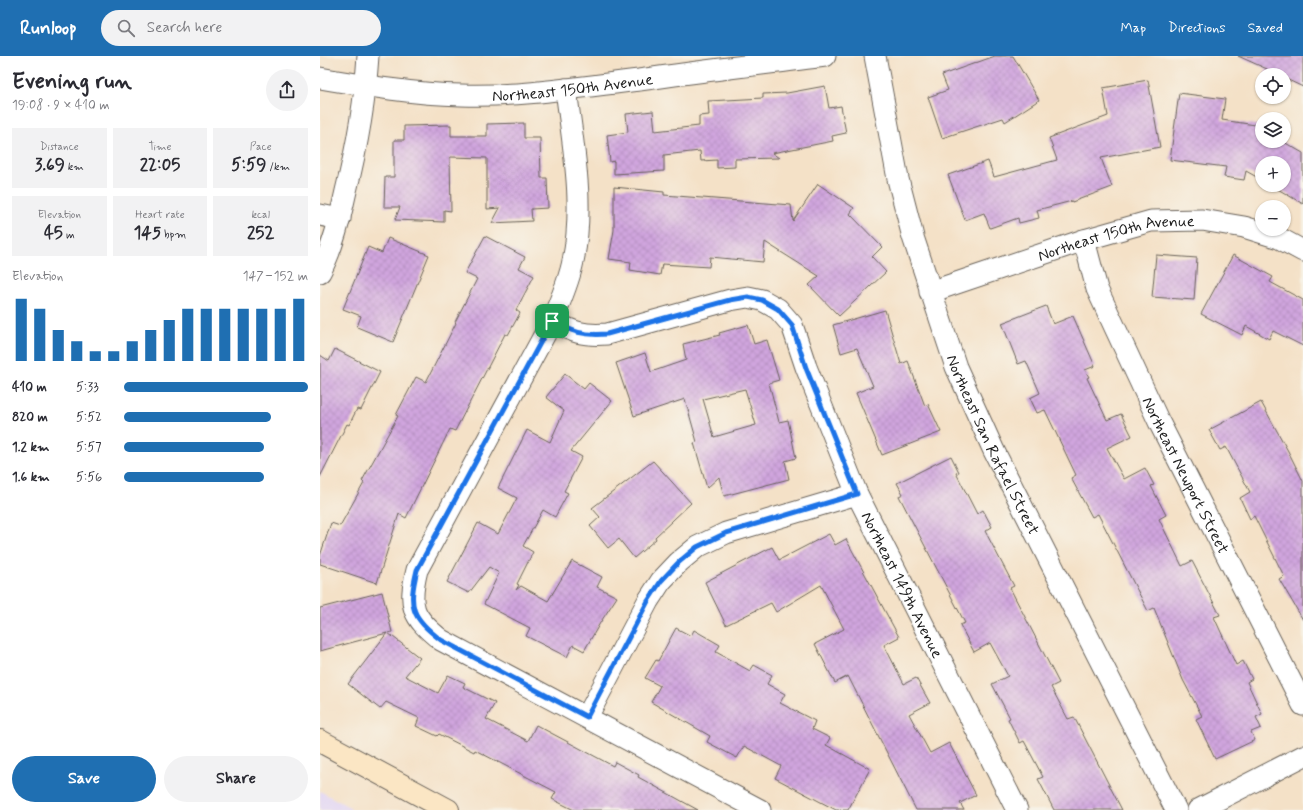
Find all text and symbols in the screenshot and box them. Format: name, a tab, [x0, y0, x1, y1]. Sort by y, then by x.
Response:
search box	[101, 10, 381, 46]
text: Runloop	[20, 16, 77, 41]
icon: search	[115, 17, 137, 39]
text: Search here	[147, 18, 222, 38]
text: Map	[1120, 19, 1146, 37]
text: Directions	[1168, 19, 1226, 37]
text: Saved	[1248, 19, 1283, 37]
text: Evening run	[12, 68, 132, 96]
map controls	[1255, 68, 1291, 236]
button: locate	[1255, 68, 1291, 104]
button: share	[266, 69, 308, 111]
street label: Northeast 150th Avenue	[492, 69, 654, 107]
text: 19:08 · 9 × 410 m	[12, 97, 110, 114]
button: layers	[1255, 112, 1291, 148]
text: Distance	[40, 140, 79, 154]
text: Time	[148, 140, 172, 154]
text: Pace	[250, 140, 272, 154]
text: 3.69	[35, 154, 65, 176]
text: 22:05	[140, 154, 180, 176]
text: 5:59	[231, 154, 266, 176]
button: +	[1255, 156, 1291, 192]
text: km	[65, 160, 84, 174]
text: /km	[266, 160, 290, 174]
button: −	[1255, 200, 1291, 236]
text: Elevation	[38, 208, 81, 222]
text: Heart rate	[135, 208, 185, 222]
text: kcal	[251, 208, 270, 222]
street label: Northeast 150th Avenue	[1035, 211, 1195, 267]
text: 45	[44, 222, 63, 244]
text: 145	[134, 222, 161, 244]
text: 252	[247, 222, 274, 244]
text: m	[63, 228, 75, 242]
text: bpm	[161, 228, 186, 242]
text: Elevation	[12, 268, 63, 285]
text: 147–152 m	[243, 268, 308, 285]
pin	[535, 304, 569, 338]
icon: arrive	[541, 310, 563, 332]
street label: Northeast San Rafael Street	[941, 352, 1044, 539]
text: 410 m	[12, 379, 47, 396]
text: 5:33	[76, 379, 99, 396]
street label: Northeast Newport Street	[1137, 394, 1234, 558]
text: 820 m	[12, 409, 48, 426]
text: 5:52	[76, 409, 102, 426]
text: 1.2 km	[12, 439, 49, 456]
text: 5:57	[76, 439, 102, 456]
text: 1.6 km	[12, 469, 50, 486]
text: 5:56	[76, 469, 102, 486]
street label: Northeast 149th Avenue	[856, 508, 947, 662]
button: Save	[12, 756, 156, 802]
button: Share	[164, 756, 308, 802]

